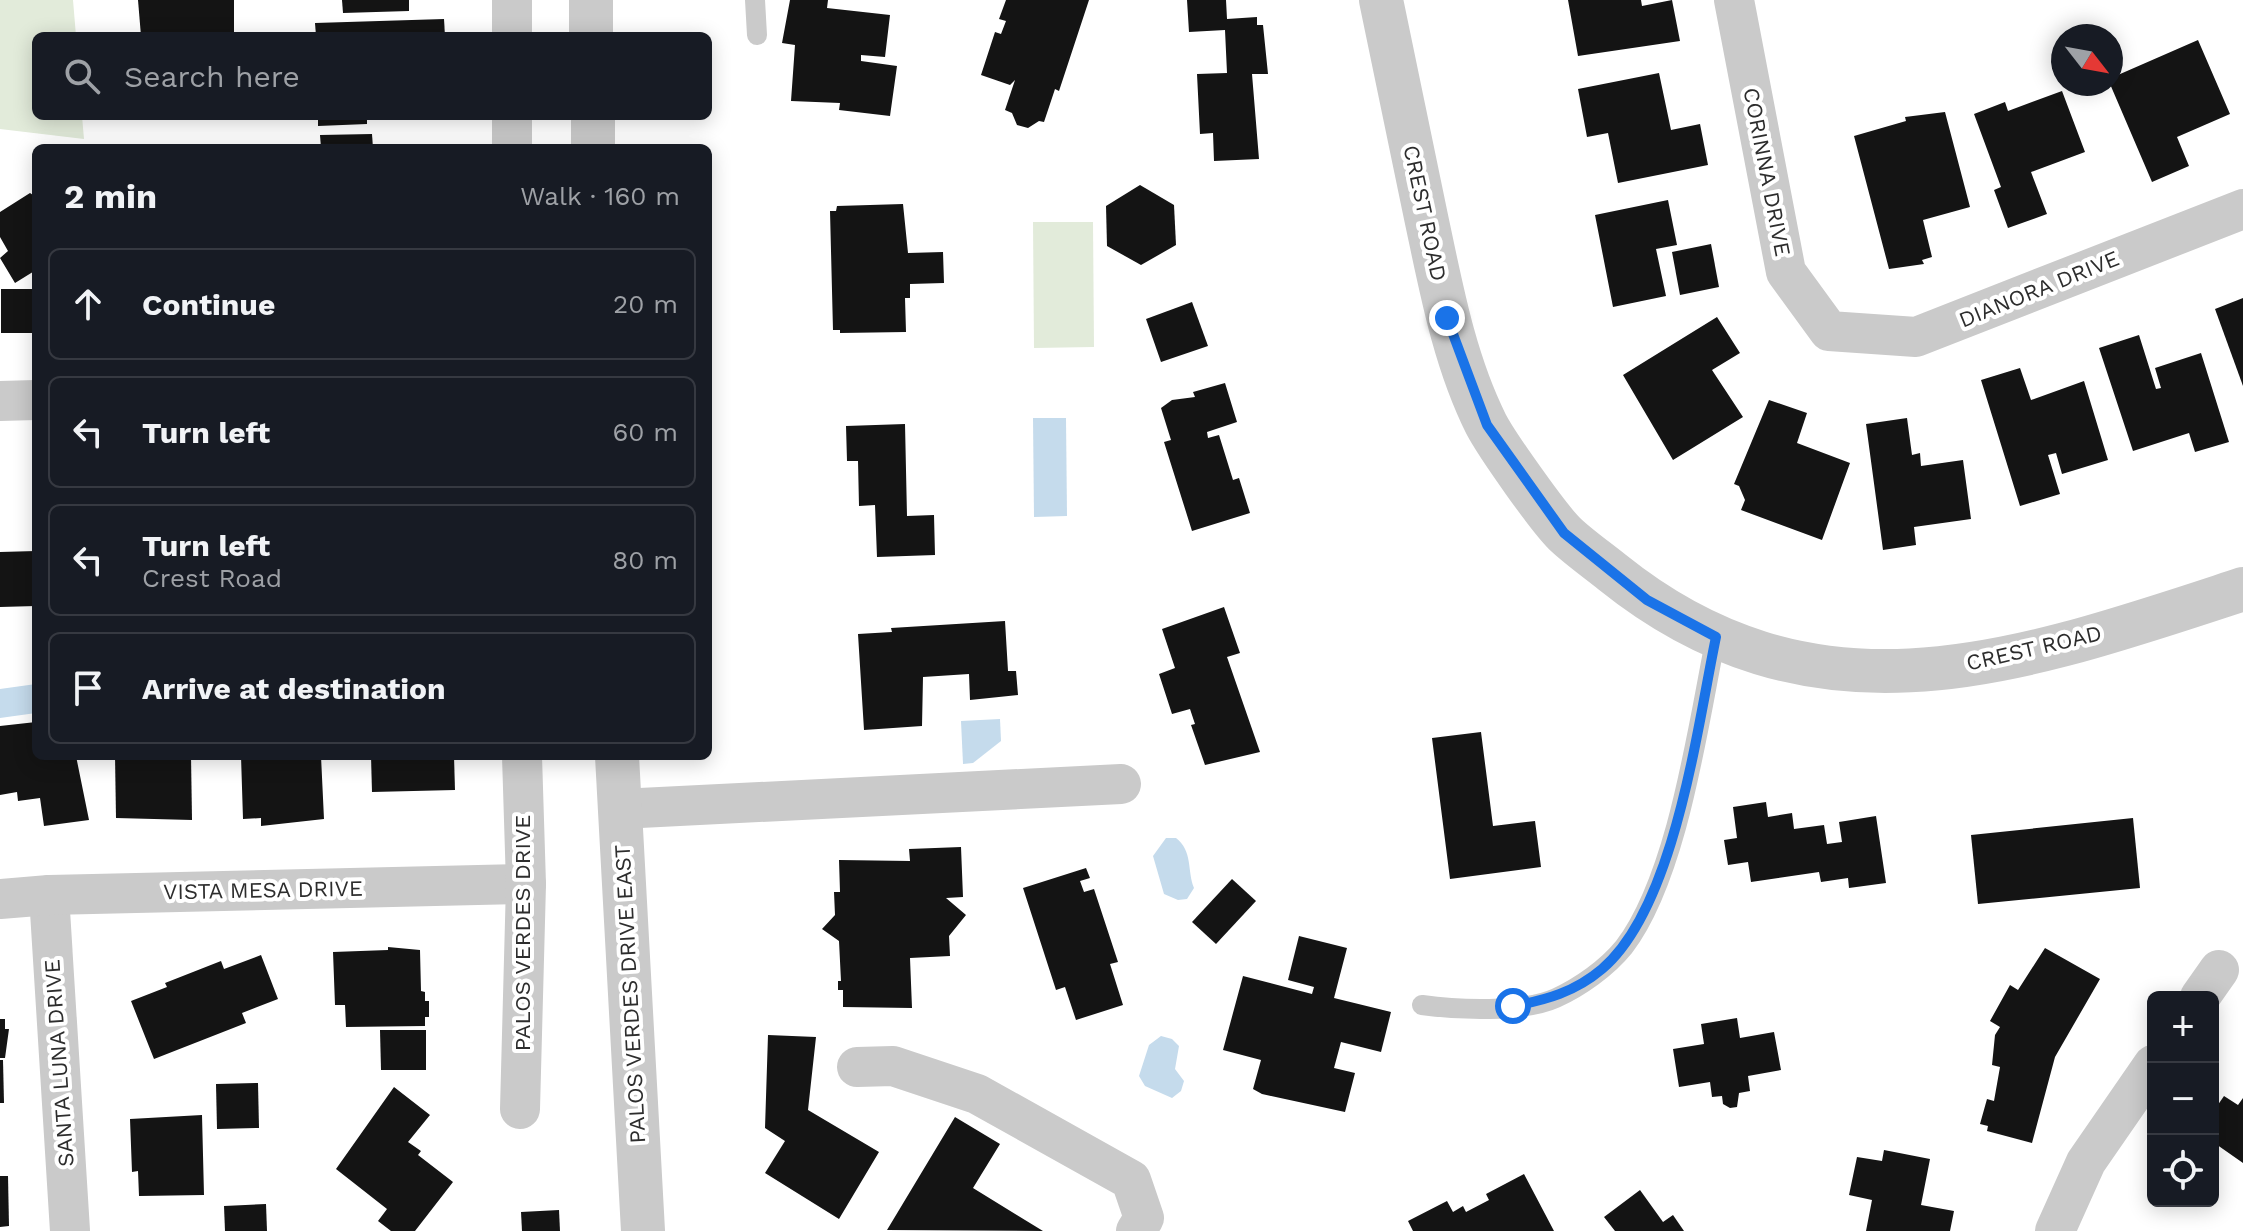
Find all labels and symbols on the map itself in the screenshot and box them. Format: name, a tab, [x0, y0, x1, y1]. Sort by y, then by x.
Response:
north arrow	[2051, 24, 2123, 96]
street label: CORINNA DRIVE	[1738, 85, 1796, 259]
street label: CREST ROAD	[1398, 143, 1452, 283]
street label: DIANORA DRIVE	[1955, 245, 2123, 333]
route end	[1429, 300, 1465, 336]
street label: CREST ROAD	[1964, 620, 2104, 676]
street label: PALOS VERDES DRIVE	[510, 815, 535, 1051]
street label: PALOS VERDES DRIVE EAST	[610, 844, 650, 1144]
street label: VISTA MESA DRIVE	[163, 876, 363, 904]
street label: SANTA LUNA DRIVE	[39, 958, 79, 1168]
route start	[1495, 988, 1531, 1024]

